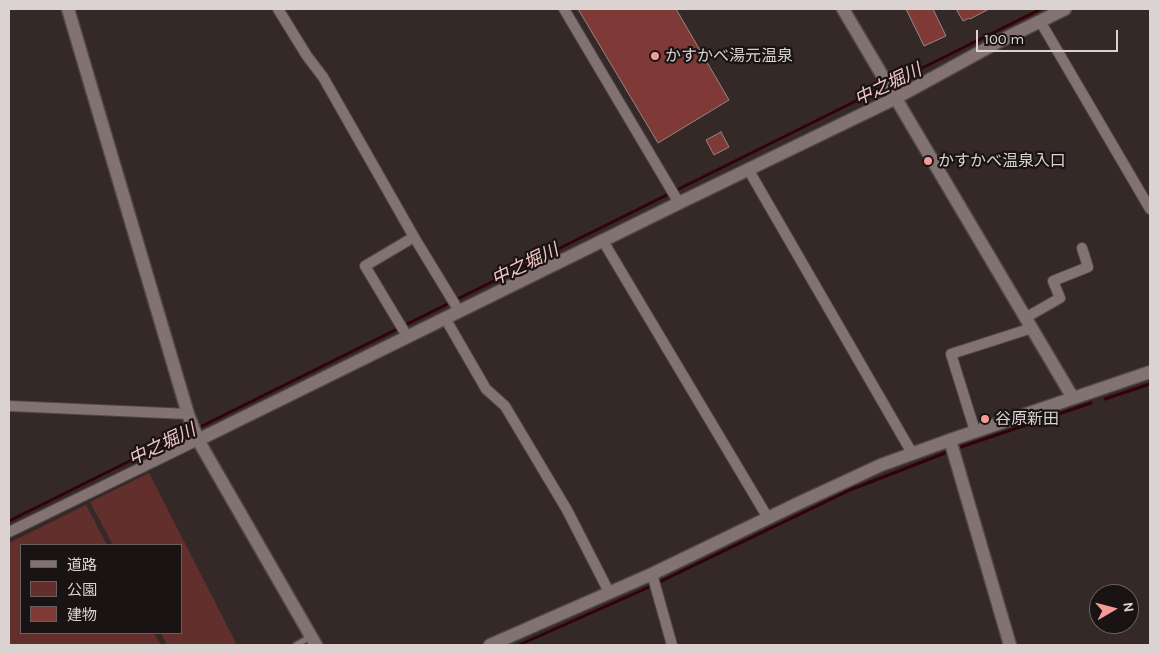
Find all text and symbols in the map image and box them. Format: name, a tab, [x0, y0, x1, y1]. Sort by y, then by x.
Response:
scale bar	[979, 20, 1122, 52]
text: 100 m	[984, 30, 1024, 48]
place label: かすかべ湯元温泉	[665, 46, 793, 66]
marker: かすかべ湯元温泉	[649, 50, 661, 62]
water label: 中之堀川	[851, 60, 925, 110]
place label: かすかべ温泉入口	[938, 151, 1066, 171]
marker: かすかべ温泉入口	[922, 155, 934, 167]
water label: 中之堀川	[488, 240, 562, 290]
place label: 谷原新田	[995, 409, 1059, 429]
marker: 谷原新田	[979, 413, 991, 425]
water label: 中之堀川	[125, 420, 199, 470]
legend	[20, 544, 182, 634]
text: 道路	[67, 556, 97, 574]
text: 公園	[67, 581, 97, 599]
north arrow	[1089, 584, 1139, 634]
text: N	[1119, 601, 1137, 613]
text: 建物	[67, 606, 97, 624]

